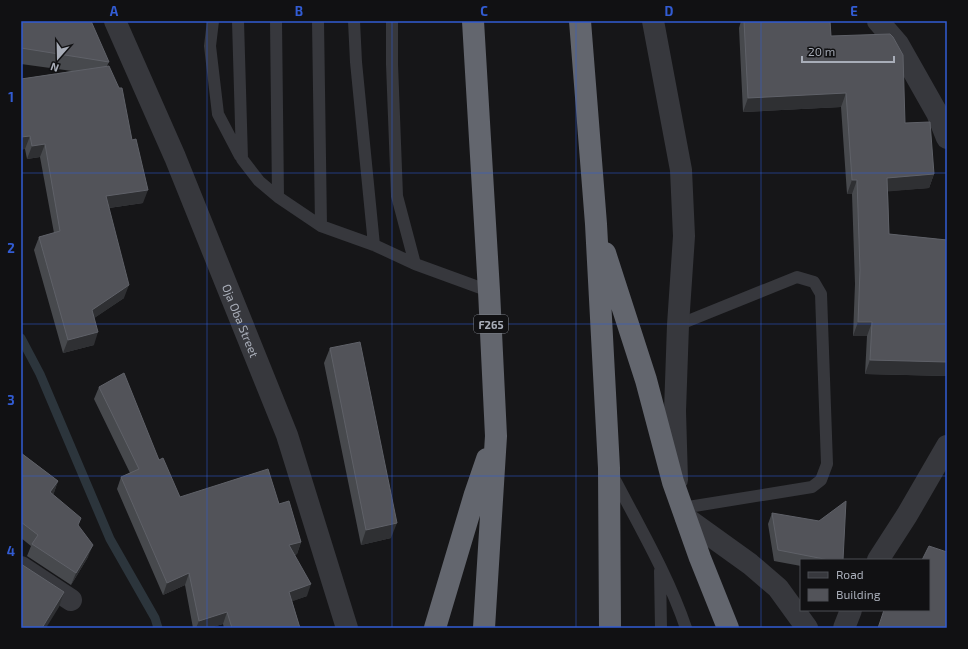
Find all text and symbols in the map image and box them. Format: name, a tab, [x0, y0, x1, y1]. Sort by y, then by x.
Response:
text: A	[110, 3, 119, 19]
text: B	[295, 3, 303, 19]
text: C	[480, 3, 488, 19]
text: D	[665, 3, 674, 19]
text: E	[850, 3, 858, 19]
north arrow	[38, 38, 78, 78]
scale bar	[802, 38, 894, 64]
text: 20 m	[808, 44, 835, 58]
text: N	[48, 60, 60, 75]
text: 1	[8, 89, 14, 105]
text: 2	[7, 240, 15, 256]
street label: Oja Oba Street	[220, 282, 262, 360]
road number: F265	[474, 315, 508, 333]
text: 3	[7, 392, 15, 408]
text: 4	[7, 543, 15, 559]
legend	[800, 559, 930, 611]
text: Road	[836, 567, 864, 581]
text: Building	[836, 587, 881, 601]

